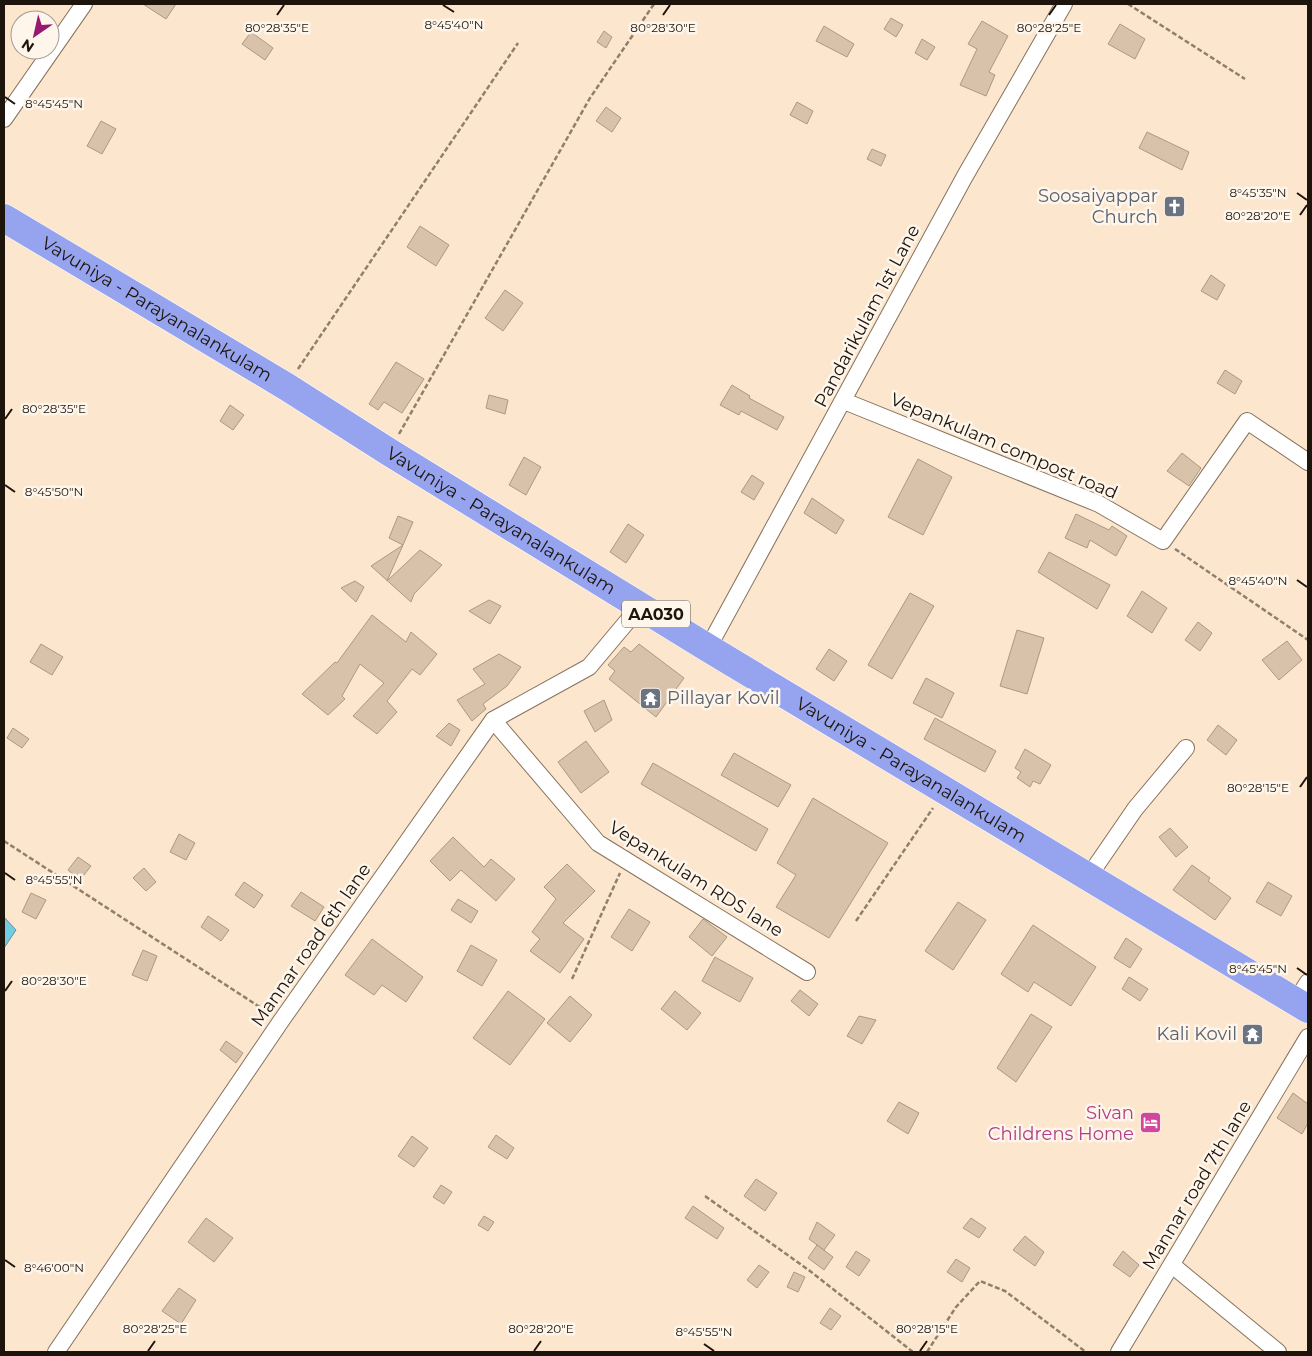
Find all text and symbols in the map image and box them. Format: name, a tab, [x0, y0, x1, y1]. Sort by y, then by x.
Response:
north arrow	[10, 10, 60, 60]
text: 8°45'40"N	[424, 17, 484, 32]
text: 80°28'35"E	[245, 20, 309, 35]
text: 80°28'30"E	[630, 20, 696, 35]
text: 80°28'25"E	[1017, 20, 1081, 35]
text: N	[18, 35, 37, 56]
text: 8°45'45"N	[25, 96, 83, 111]
place label: Soosaiyappar Church	[1038, 185, 1158, 228]
text: 8°45'35"N	[1229, 185, 1287, 200]
church icon: Soosaiyappar Church	[1162, 194, 1186, 218]
text: 80°28'20"E	[1225, 208, 1291, 223]
street label: Pandarikulam 1st Lane	[809, 221, 925, 411]
street label: Vavuniya - Parayanalankulam	[37, 232, 276, 387]
street label: Vepankulam compost road	[887, 388, 1121, 504]
text: 80°28'35"E	[22, 401, 86, 416]
street label: Vavuniya - Parayanalankulam	[382, 442, 620, 600]
text: 8°45'50"N	[25, 484, 83, 499]
text: 8°45'40"N	[1228, 573, 1288, 588]
road number: AA030	[622, 600, 690, 628]
temple icon: Pillayar Kovil	[639, 686, 663, 710]
place label: Pillayar Kovil	[667, 687, 780, 709]
street label: Vavuniya - Parayanalankulam	[792, 692, 1030, 848]
text: 80°28'15"E	[1227, 780, 1289, 795]
street label: Vepankulam RDS lane	[605, 816, 787, 942]
street label: Mannar road 6th lane	[246, 859, 376, 1031]
text: 8°45'55"N	[25, 872, 83, 887]
text: 8°45'45"N	[1229, 961, 1287, 976]
text: 80°28'30"E	[21, 973, 87, 988]
temple icon: Kali Kovil	[1241, 1022, 1265, 1046]
place label: Kali Kovil	[1157, 1023, 1237, 1045]
street label: Mannar road 7th lane	[1138, 1096, 1256, 1274]
place label: Sivan Childrens Home	[988, 1102, 1134, 1145]
hotel icon: Sivan Childrens Home	[1138, 1111, 1162, 1135]
text: 8°46'00"N	[24, 1260, 84, 1275]
text: 80°28'25"E	[123, 1321, 187, 1336]
text: 80°28'20"E	[508, 1321, 574, 1336]
text: 80°28'15"E	[896, 1321, 958, 1336]
text: 8°45'55"N	[675, 1324, 733, 1339]

